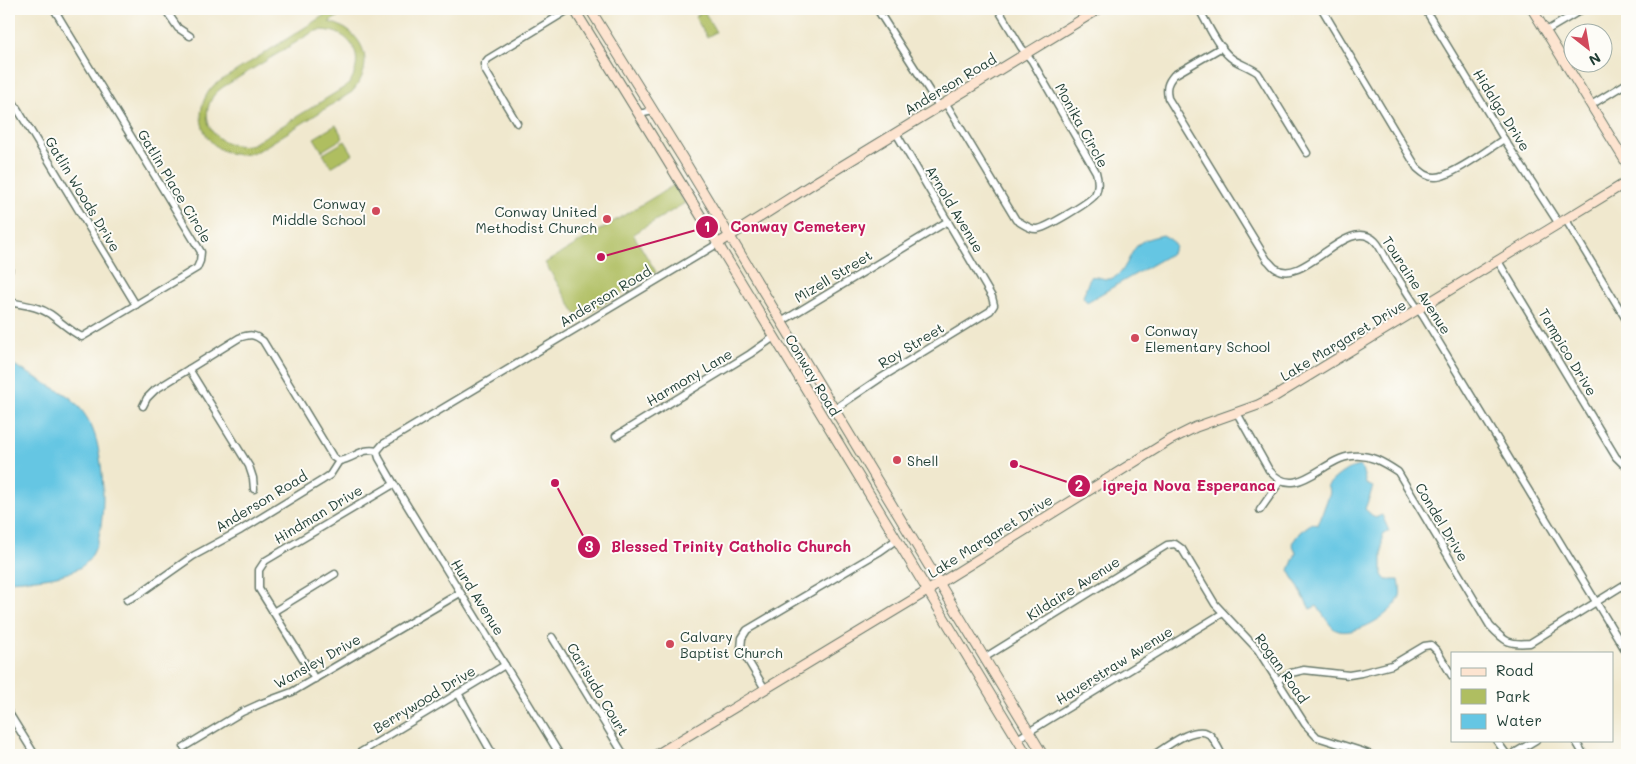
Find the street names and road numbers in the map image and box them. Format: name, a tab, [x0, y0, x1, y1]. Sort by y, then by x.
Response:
street label: Anderson Road	[900, 49, 1000, 119]
street label: Hidalgo Drive	[1469, 65, 1535, 155]
street label: Monika Circle	[1051, 79, 1113, 171]
street label: Gatlin Place Circle	[134, 126, 216, 246]
street label: Gatlin Woods Drive	[41, 133, 125, 255]
street label: Arnold Avenue	[922, 162, 988, 256]
street label: Touraine Avenue	[1378, 232, 1456, 338]
street label: Mizell Street	[790, 245, 876, 307]
street label: Anderson Road	[555, 261, 655, 331]
street label: Lake Margaret Drive	[1276, 295, 1410, 385]
street label: Tampico Drive	[1534, 305, 1602, 399]
street label: Roy Street	[875, 318, 947, 372]
street label: Conway Road	[781, 331, 845, 420]
street label: Harmony Lane	[642, 344, 736, 410]
street label: Anderson Road	[211, 466, 311, 536]
street label: Condel Drive	[1411, 479, 1473, 565]
street label: Hindman Drive	[270, 480, 366, 548]
street label: Lake Margaret Drive	[924, 490, 1056, 582]
street label: Kildaire Avenue	[1023, 552, 1123, 624]
street label: Hurd Avenue	[447, 555, 509, 639]
street label: Haverstraw Avenue	[1052, 621, 1176, 709]
street label: Wansley Drive	[270, 629, 364, 693]
street label: Rogan Road	[1251, 629, 1313, 707]
street label: Carisudo Court	[563, 639, 633, 739]
street label: Berrywood Drive	[369, 661, 479, 737]

